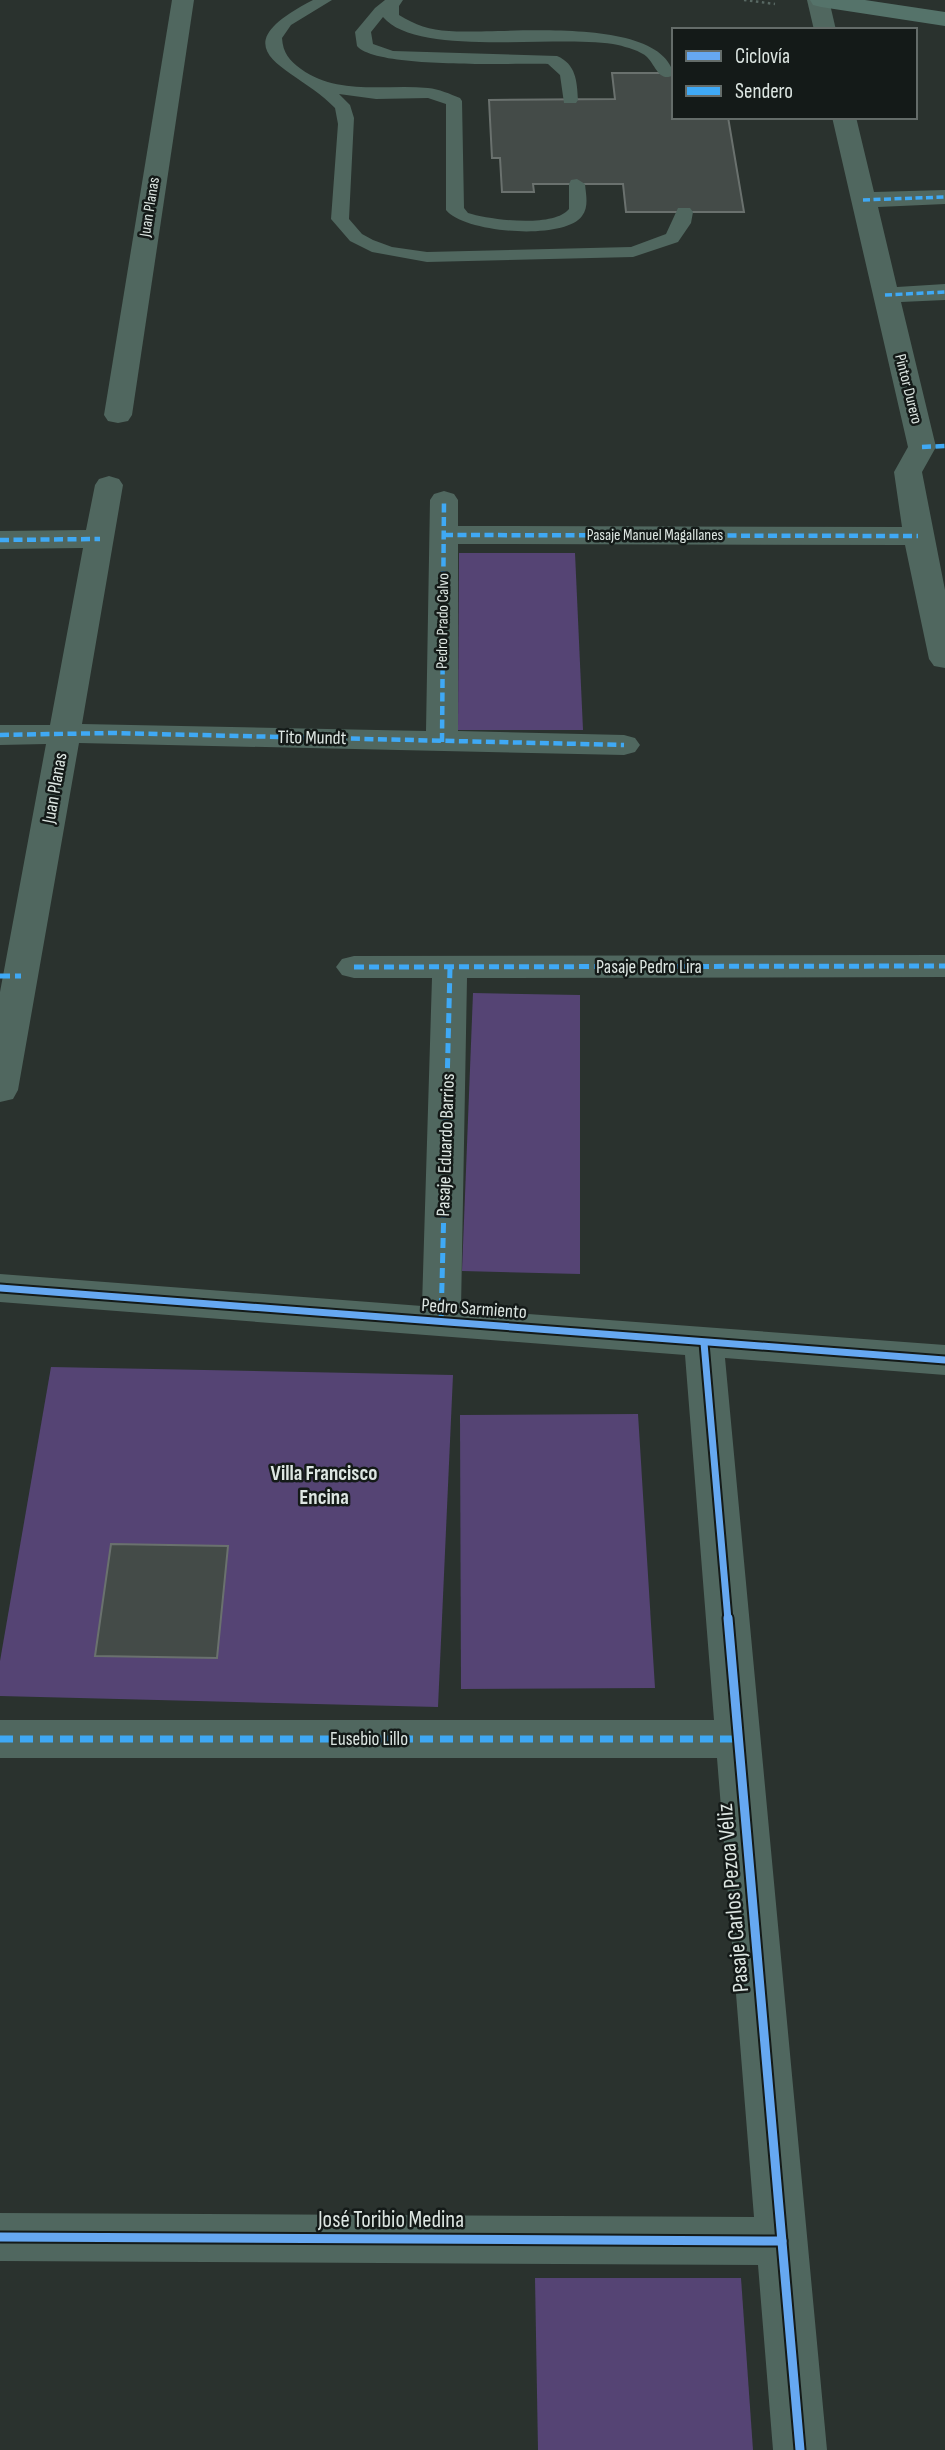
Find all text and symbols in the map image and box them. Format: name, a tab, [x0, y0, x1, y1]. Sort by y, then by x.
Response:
legend	[672, 28, 917, 119]
text: Ciclovía	[735, 44, 790, 69]
text: Sendero	[735, 79, 793, 104]
street label: Juan Planas	[136, 176, 164, 239]
street label: Pintor Durero	[890, 352, 926, 426]
street label: Pasaje Manuel Magallanes	[587, 526, 724, 545]
street label: Pedro Prado Calvo	[433, 573, 453, 669]
street label: Tito Mundt	[277, 726, 347, 750]
street label: Juan Planas	[37, 751, 73, 826]
street label: Pasaje Pedro Lira	[596, 956, 702, 979]
street label: Pasaje Eduardo Barrios	[432, 1073, 460, 1217]
street label: Pedro Sarmiento	[420, 1294, 528, 1324]
district label: Villa Francisco Encina	[271, 1461, 377, 1510]
street label: Eusebio Lillo	[330, 1728, 408, 1751]
street label: Pasaje Carlos Pezoa Véliz	[711, 1802, 755, 1994]
street label: José Toribio Medina	[317, 2206, 464, 2234]

